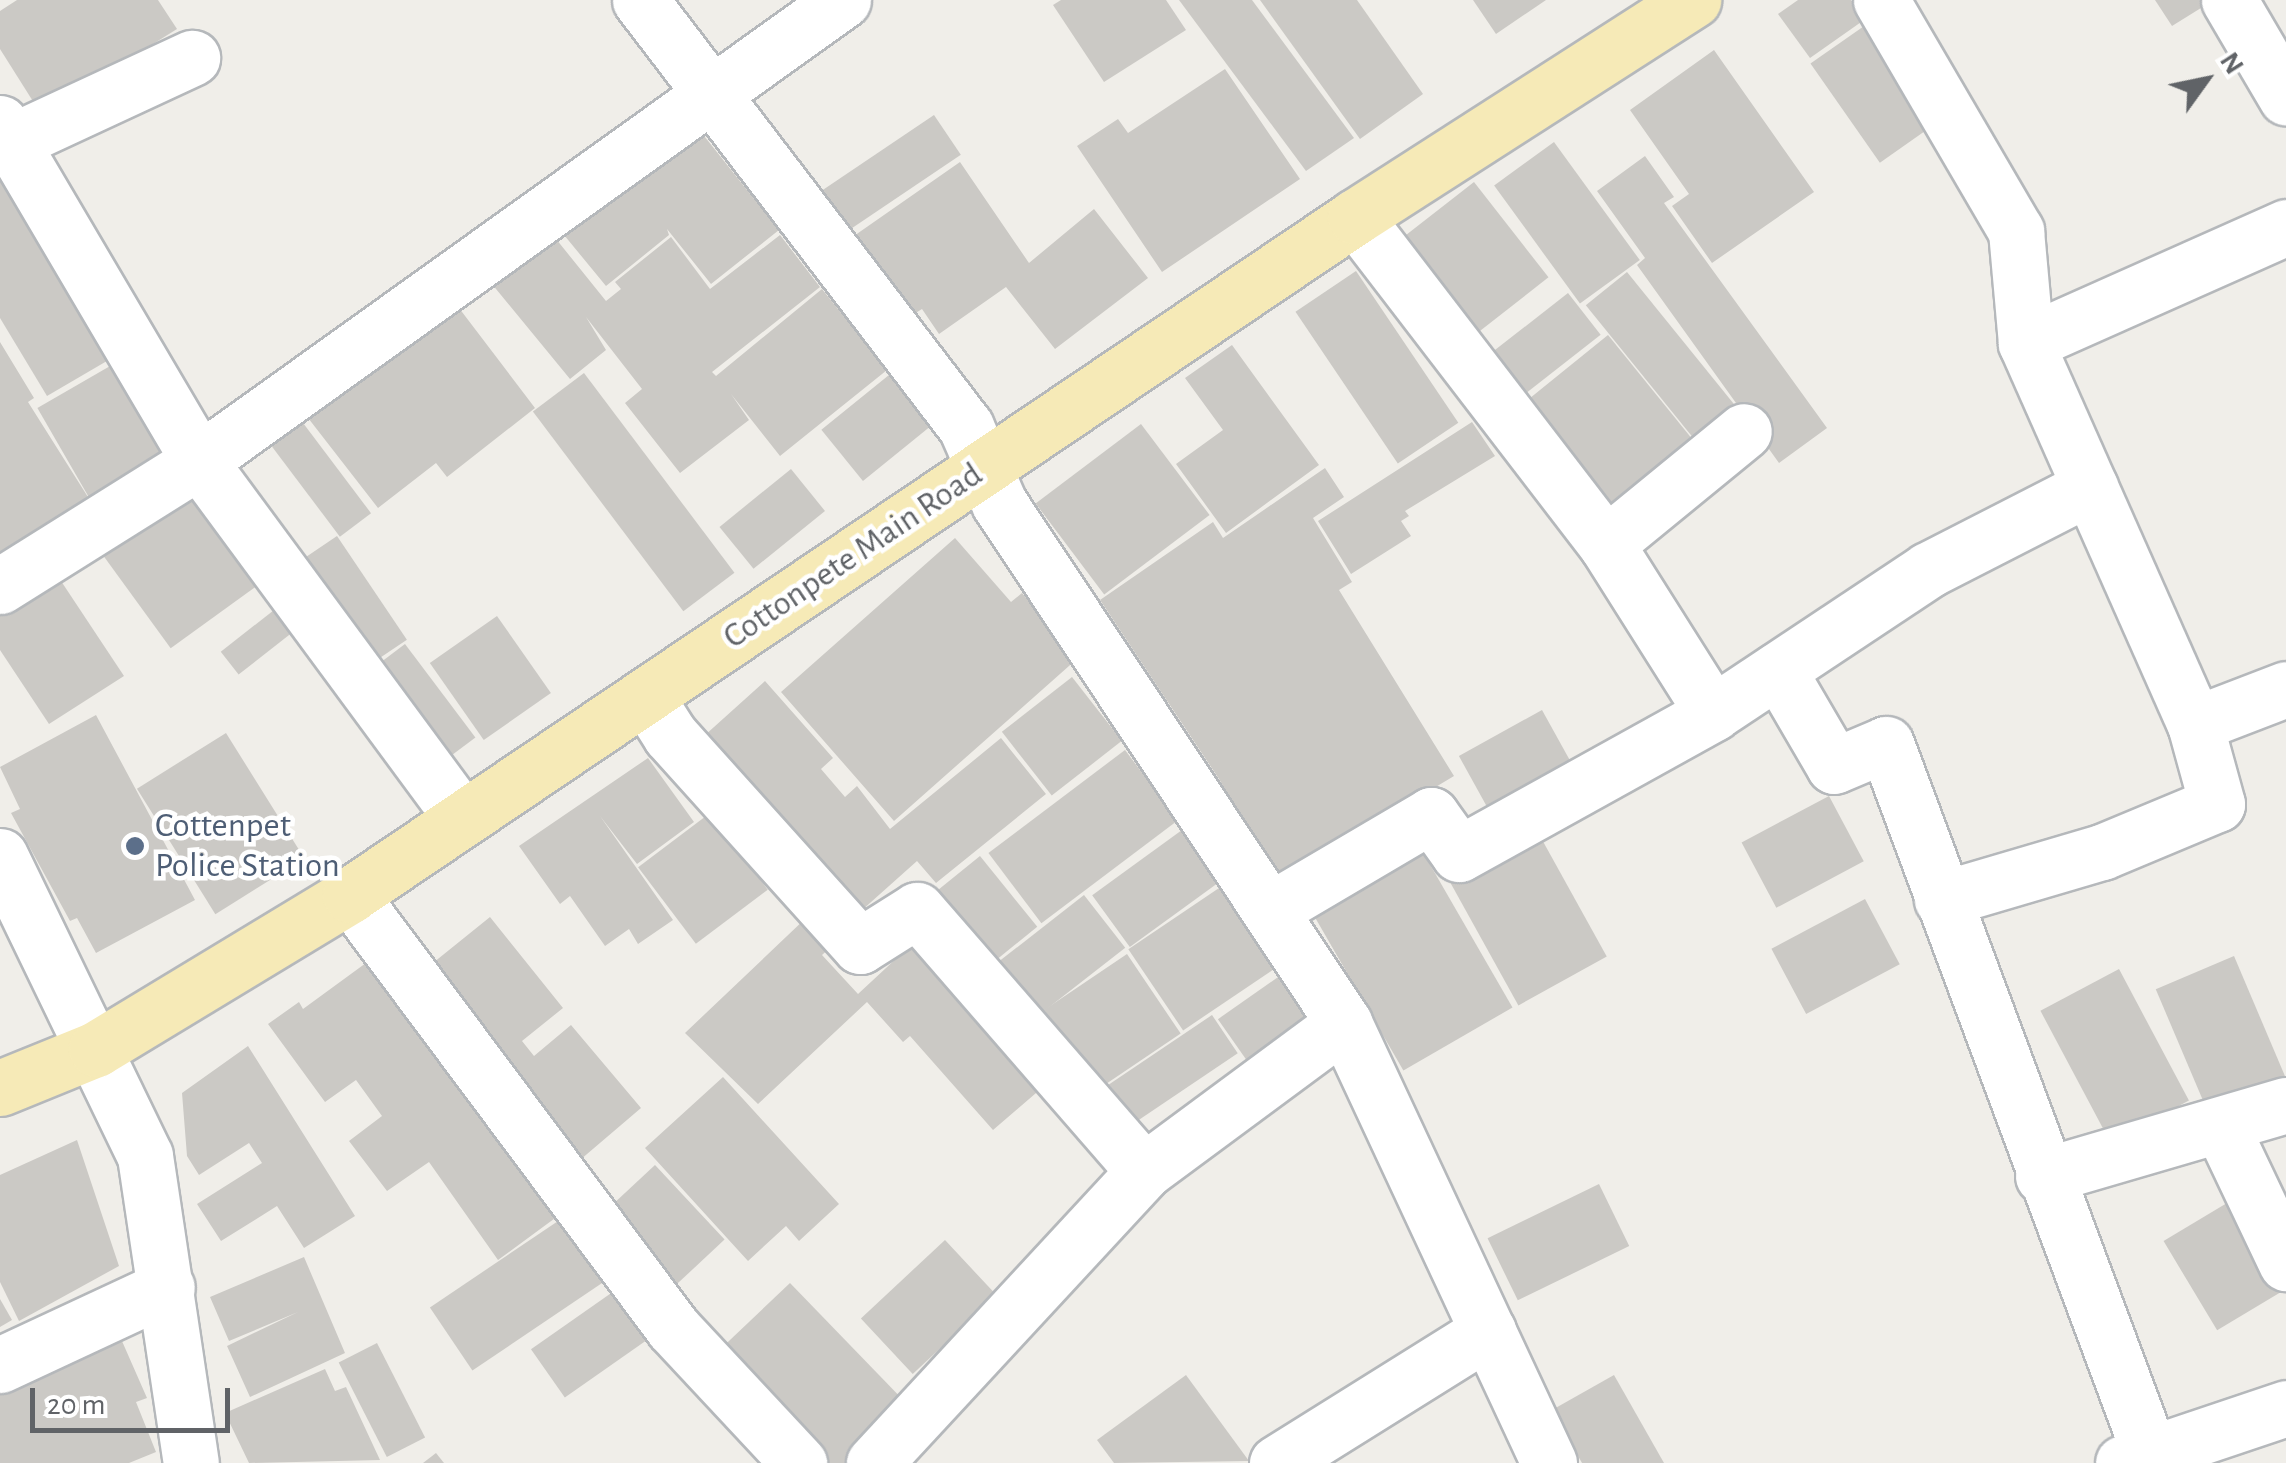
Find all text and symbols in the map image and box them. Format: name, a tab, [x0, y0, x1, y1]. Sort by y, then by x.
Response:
north arrow	[2156, 30, 2256, 130]
text: N	[2214, 48, 2248, 79]
street label: Cottonpete Main Road	[716, 454, 990, 658]
place label: Cottenpet Police Station	[155, 805, 340, 887]
marker: Cottenpet Police Station	[124, 835, 146, 857]
scale bar	[35, 1368, 235, 1430]
text: 20 m	[47, 1390, 105, 1420]

